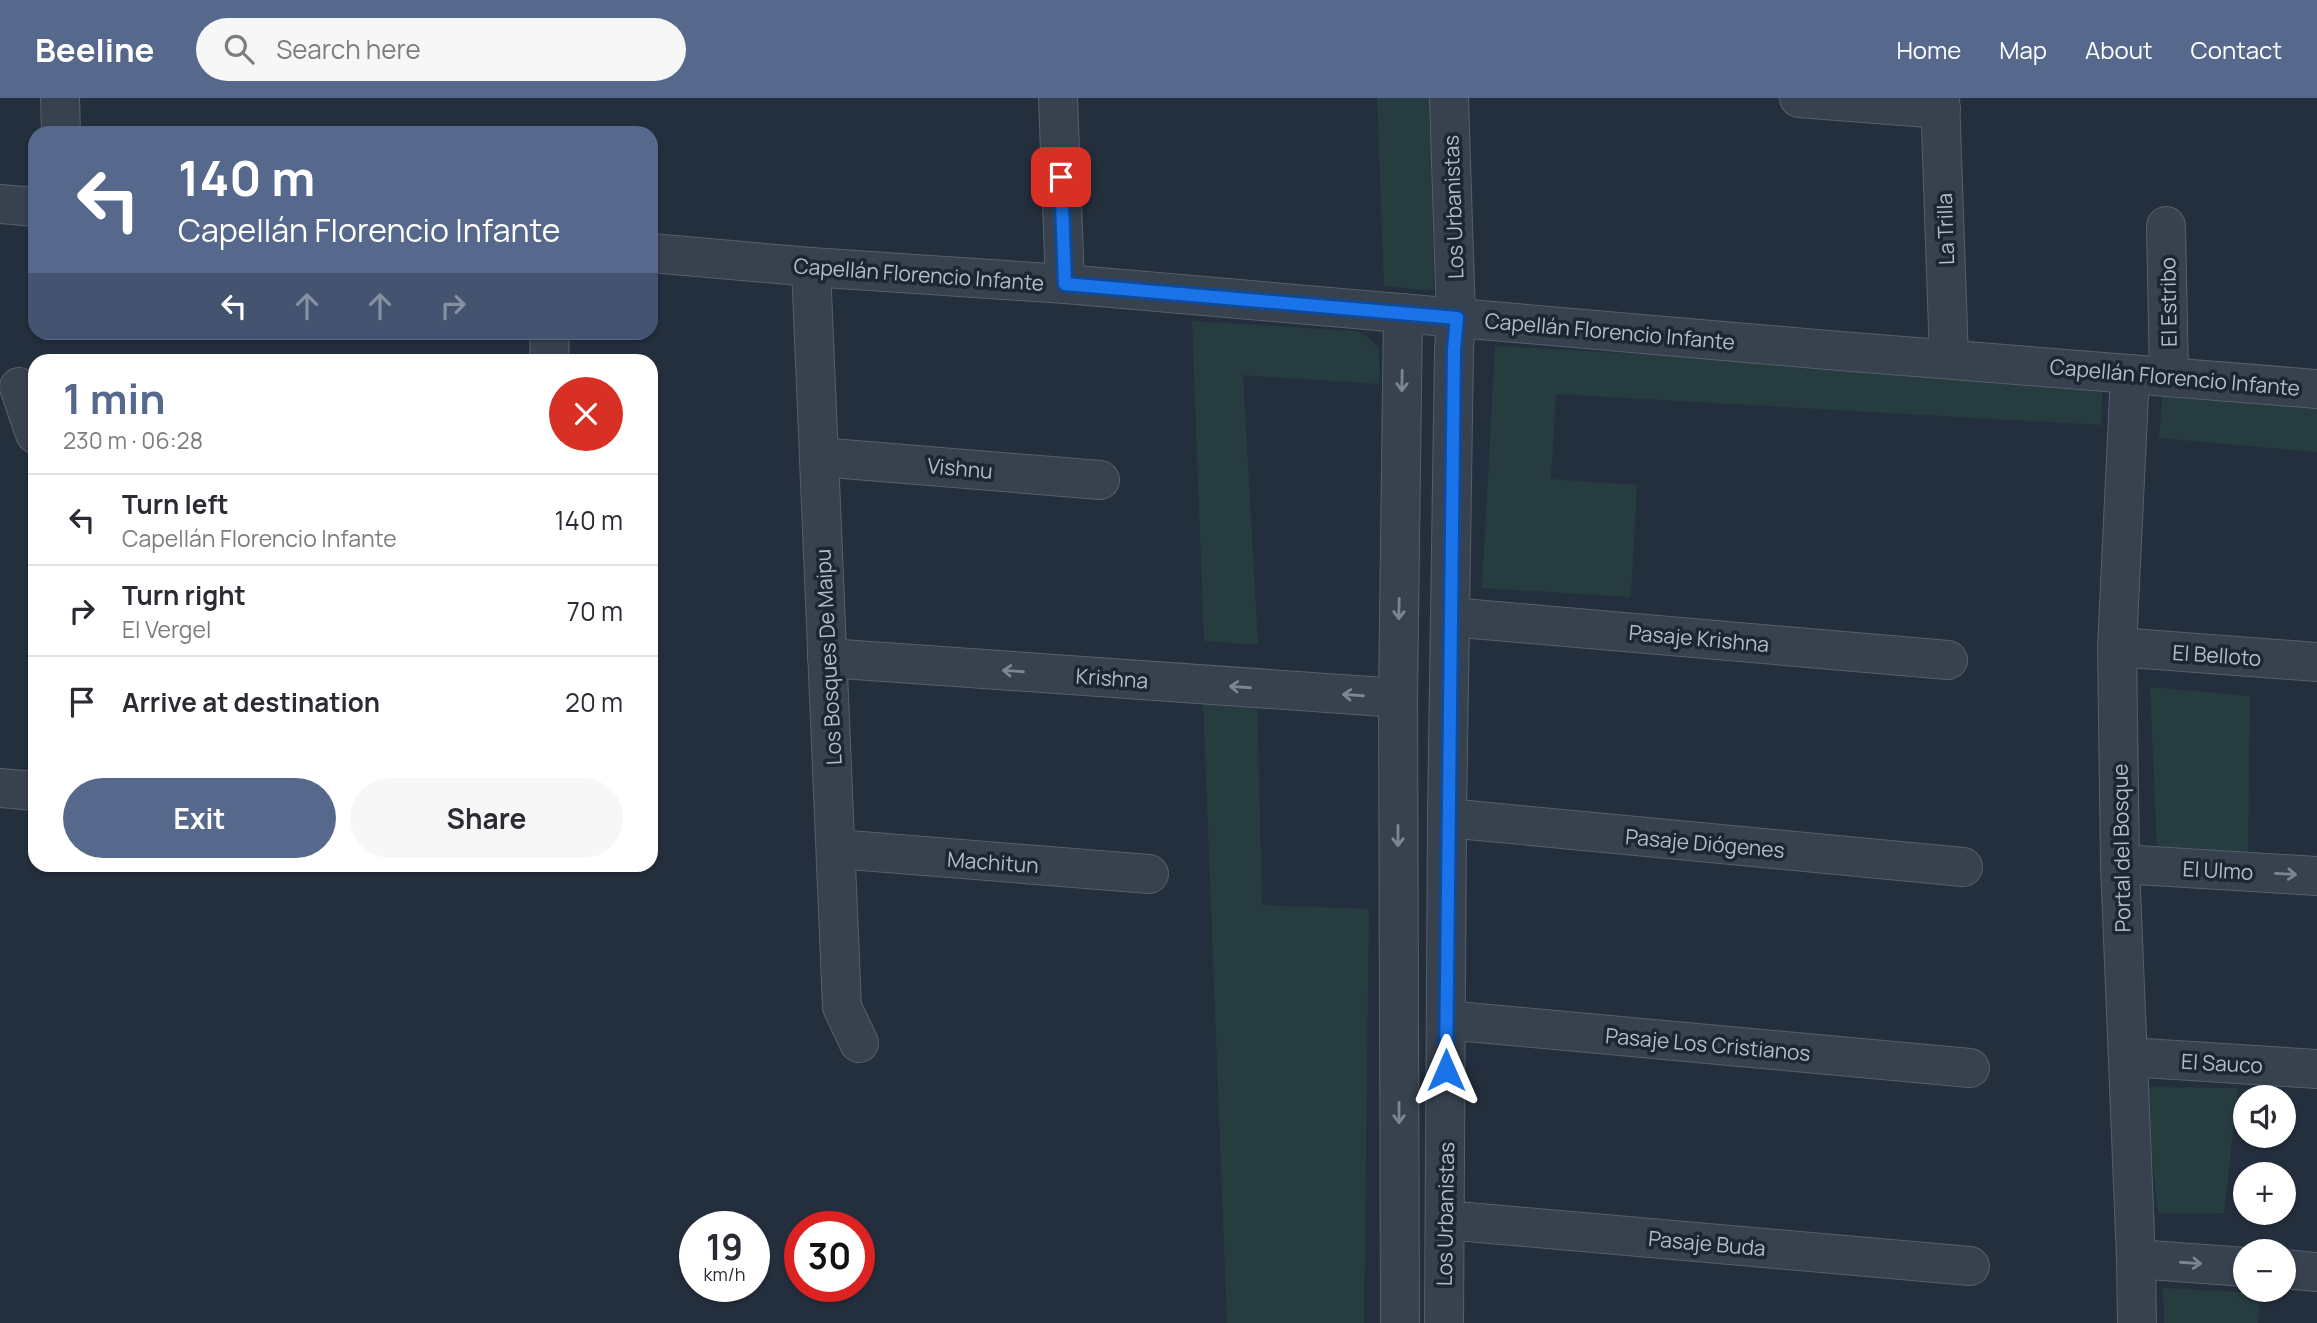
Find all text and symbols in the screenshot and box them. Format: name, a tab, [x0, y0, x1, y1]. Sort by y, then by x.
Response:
search box	[196, 18, 686, 81]
text: Beeline	[35, 27, 154, 72]
icon: search	[220, 30, 258, 68]
text: Search here	[276, 31, 421, 67]
text: Home	[1896, 33, 1961, 66]
text: Map	[1999, 33, 2047, 66]
text: About	[2085, 33, 2153, 66]
text: Contact	[2191, 33, 2282, 66]
street label: Los Urbanistas	[1436, 134, 1470, 280]
text: 140 m	[178, 144, 315, 211]
pin	[1031, 147, 1091, 207]
icon: left	[63, 154, 154, 245]
icon: arrive	[1042, 158, 1080, 196]
street label: La Trilla	[1930, 193, 1960, 265]
text: Capellán Florencio Infante	[178, 208, 560, 252]
street label: Capellán Florencio Infante	[793, 251, 1045, 297]
street label: El Estribo	[2153, 257, 2183, 347]
icon: left	[215, 287, 253, 325]
icon: ahead	[288, 287, 326, 325]
icon: ahead	[361, 287, 399, 325]
icon: right	[434, 287, 472, 325]
street label: Capellán Florencio Infante	[1484, 306, 1736, 356]
street label: Capellán Florencio Infante	[2049, 352, 2301, 402]
text: 1 min	[63, 369, 166, 427]
one-way arrow	[1395, 370, 1409, 393]
button: close	[549, 377, 623, 451]
text: 230 m · 06:28	[63, 424, 203, 456]
street label: Vishnu	[926, 451, 994, 485]
text: Turn left	[122, 486, 229, 522]
icon: left	[63, 501, 101, 539]
text: 140 m	[554, 502, 623, 538]
text: Capellán Florencio Infante	[122, 522, 397, 554]
street label: Los Bosques De Maipu	[808, 548, 848, 766]
text: Turn right	[122, 577, 246, 613]
icon: right	[63, 592, 101, 630]
text: 70 m	[567, 593, 623, 629]
one-way arrow	[1392, 597, 1406, 620]
text: El Vergel	[122, 613, 211, 645]
street label: Pasaje Krishna	[1628, 618, 1770, 658]
street label: El Belloto	[2172, 638, 2262, 672]
street label: Krishna	[1075, 662, 1149, 694]
one-way arrow	[1003, 664, 1025, 677]
one-way arrow	[1230, 680, 1252, 693]
icon: arrive	[63, 683, 101, 721]
text: Arrive at destination	[122, 684, 380, 720]
text: 20 m	[565, 684, 623, 720]
one-way arrow	[1342, 688, 1365, 701]
street label: Portal del Bosque	[2106, 763, 2136, 933]
button: Exit	[63, 778, 336, 858]
button: Share	[350, 778, 623, 858]
street label: Pasaje Diógenes	[1624, 822, 1786, 864]
one-way arrow	[1391, 825, 1405, 848]
street label: Machitun	[946, 845, 1040, 879]
street label: El Ulmo	[2182, 854, 2254, 886]
one-way arrow	[2274, 868, 2296, 881]
street label: Pasaje Los Cristianos	[1604, 1021, 1812, 1067]
position arrow	[1409, 1033, 1483, 1107]
street label: El Sauco	[2180, 1047, 2264, 1079]
map controls	[2233, 1085, 2296, 1302]
button: sound	[2233, 1085, 2296, 1148]
one-way arrow	[1393, 1101, 1406, 1124]
street label: Los Urbanistas	[1430, 1142, 1460, 1286]
button: +	[2233, 1162, 2296, 1225]
speed limit sign: 30	[784, 1211, 875, 1302]
text: 19	[706, 1223, 743, 1271]
street label: Pasaje Buda	[1647, 1224, 1767, 1262]
button: −	[2233, 1239, 2296, 1302]
one-way arrow	[2179, 1257, 2202, 1270]
text: km/h	[704, 1262, 745, 1286]

